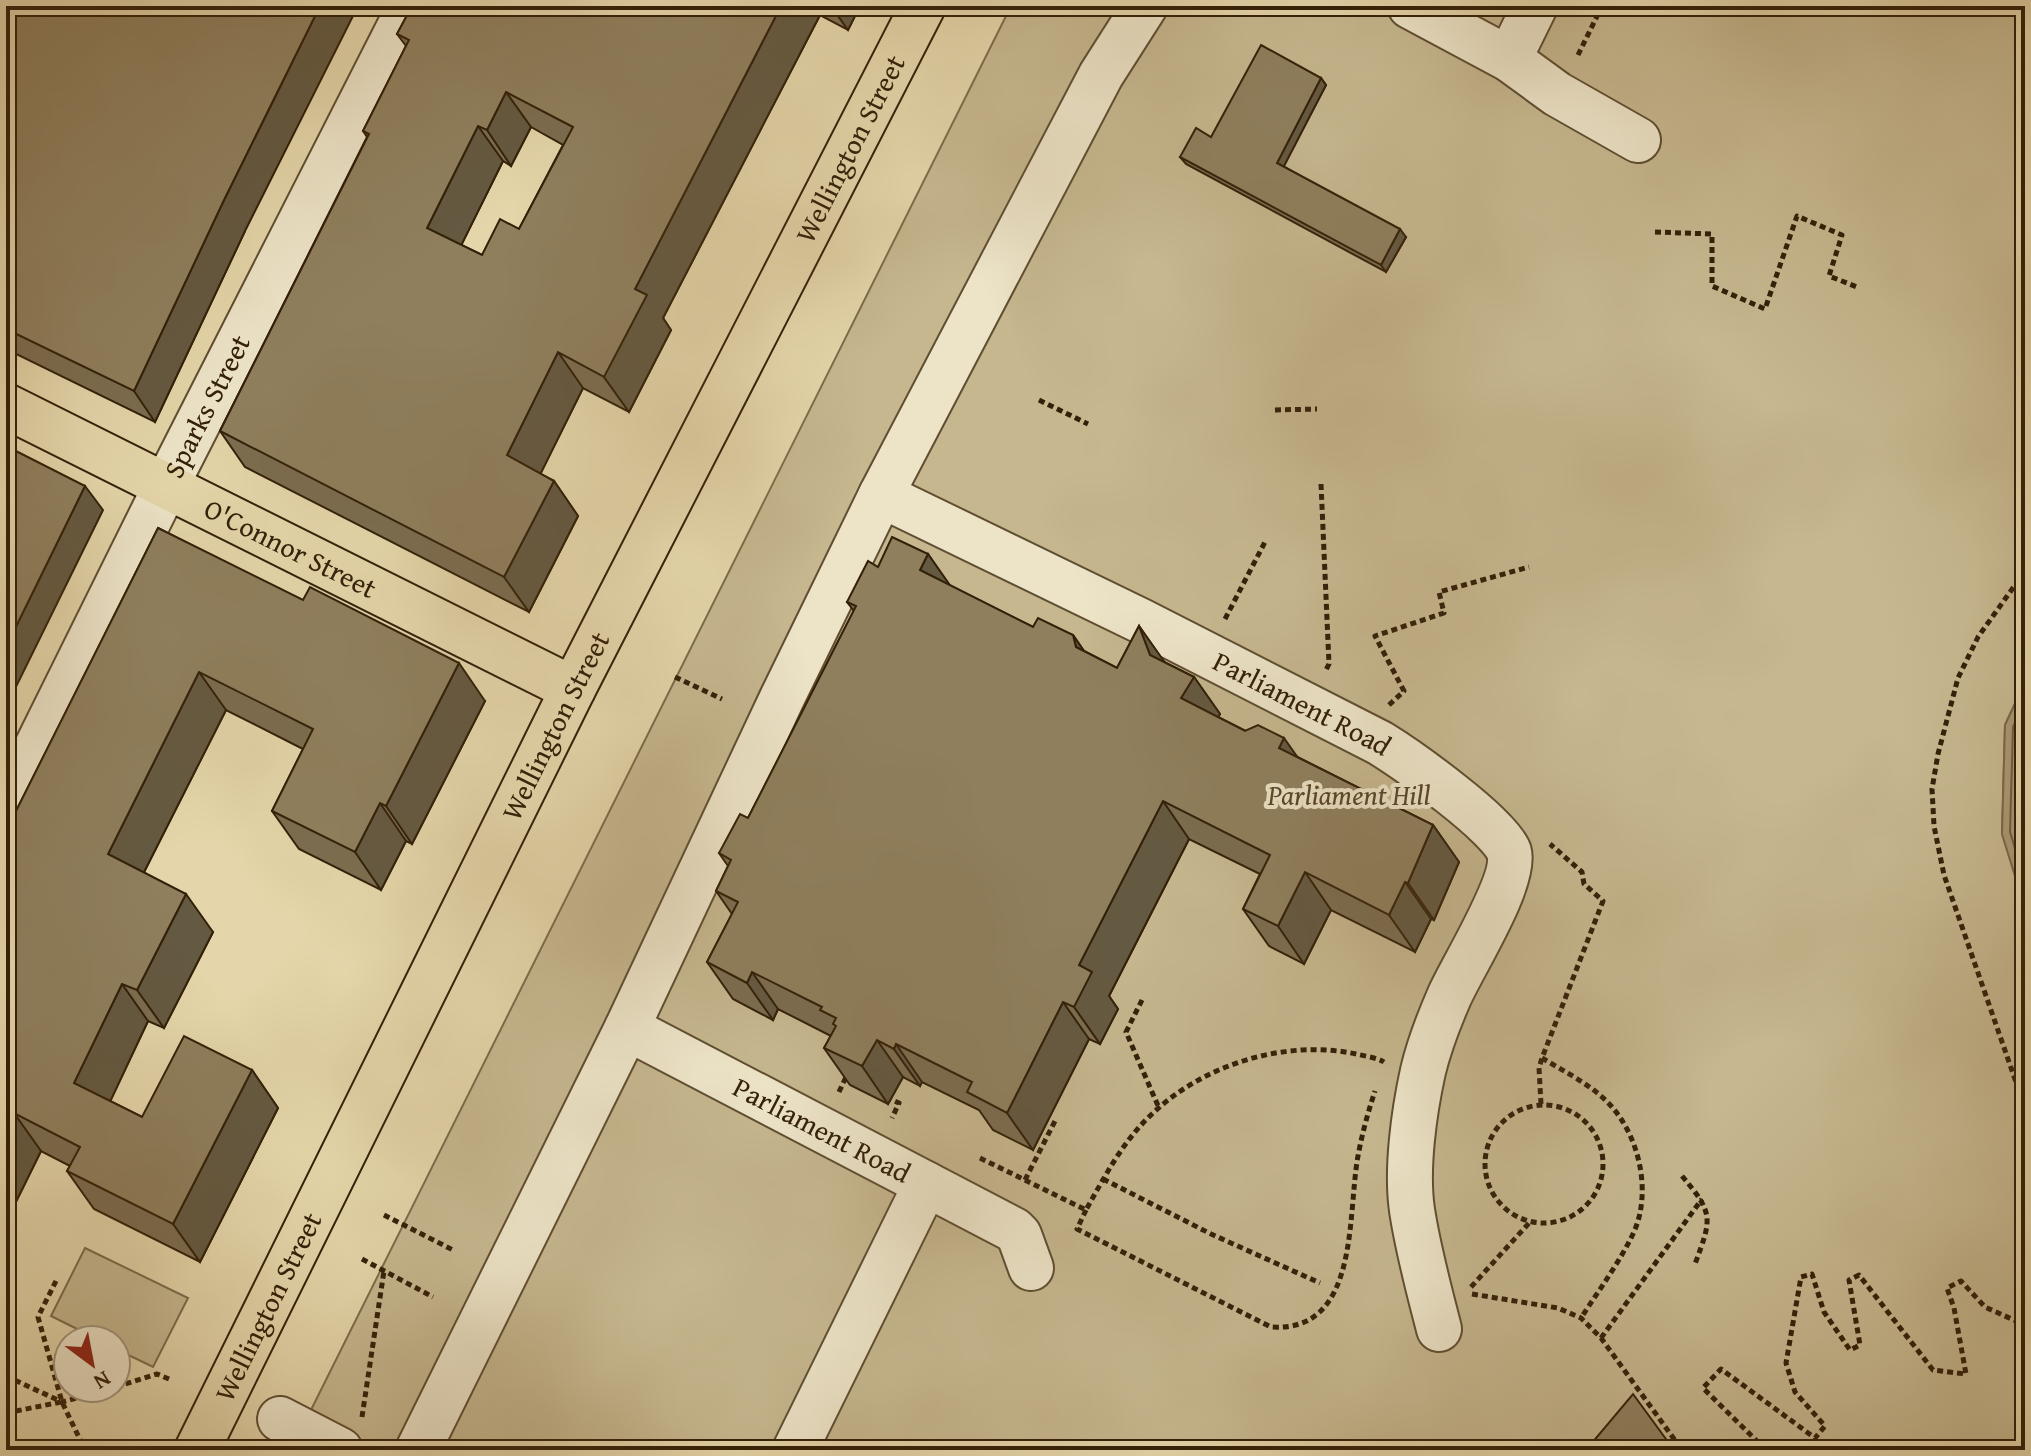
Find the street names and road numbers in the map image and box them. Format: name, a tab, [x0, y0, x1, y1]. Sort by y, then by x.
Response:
street label: Wellington Street	[784, 47, 915, 249]
street label: Sparks Street	[153, 327, 260, 485]
street label: O'Connor Street	[197, 487, 384, 608]
street label: Wellington Street	[490, 624, 619, 827]
street label: Parliament Road	[1206, 640, 1400, 765]
street label: Parliament Road	[726, 1066, 918, 1193]
street label: Wellington Street	[203, 1205, 332, 1408]

